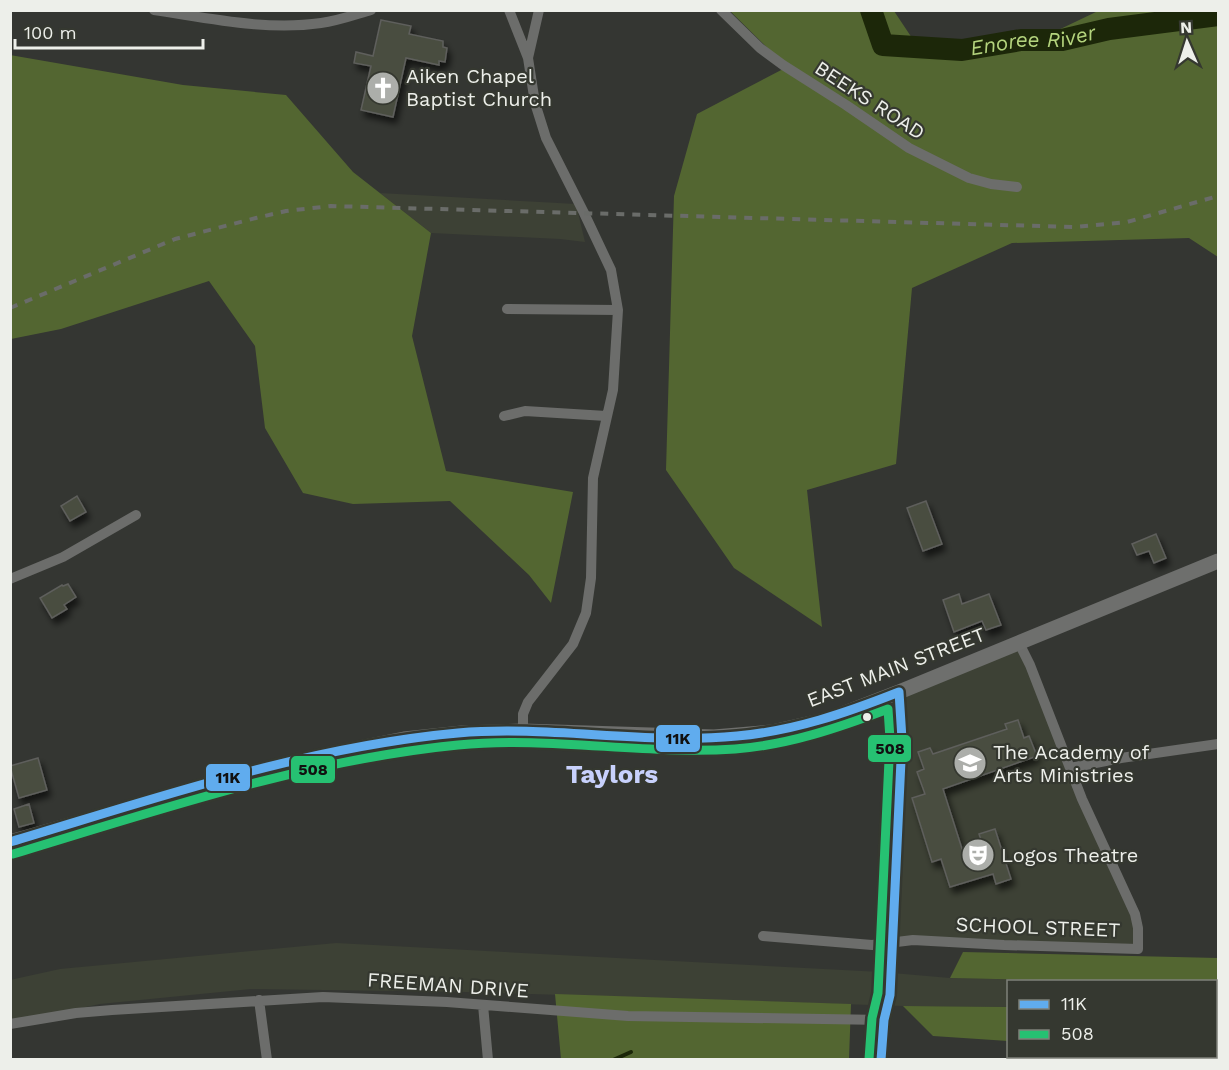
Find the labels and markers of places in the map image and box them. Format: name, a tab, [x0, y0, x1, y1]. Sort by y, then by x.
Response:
place label: Aiken Chapel Baptist Church	[406, 64, 552, 111]
church icon: Aiken Chapel Baptist Church	[365, 70, 401, 106]
unlabelled marker	[861, 711, 873, 723]
place label: The Academy of Arts Ministries	[993, 740, 1149, 787]
school or university icon: The Academy of Arts Ministries	[952, 745, 988, 781]
theatre icon: Logos Theatre	[960, 837, 996, 873]
place label: Logos Theatre	[1001, 843, 1138, 867]

